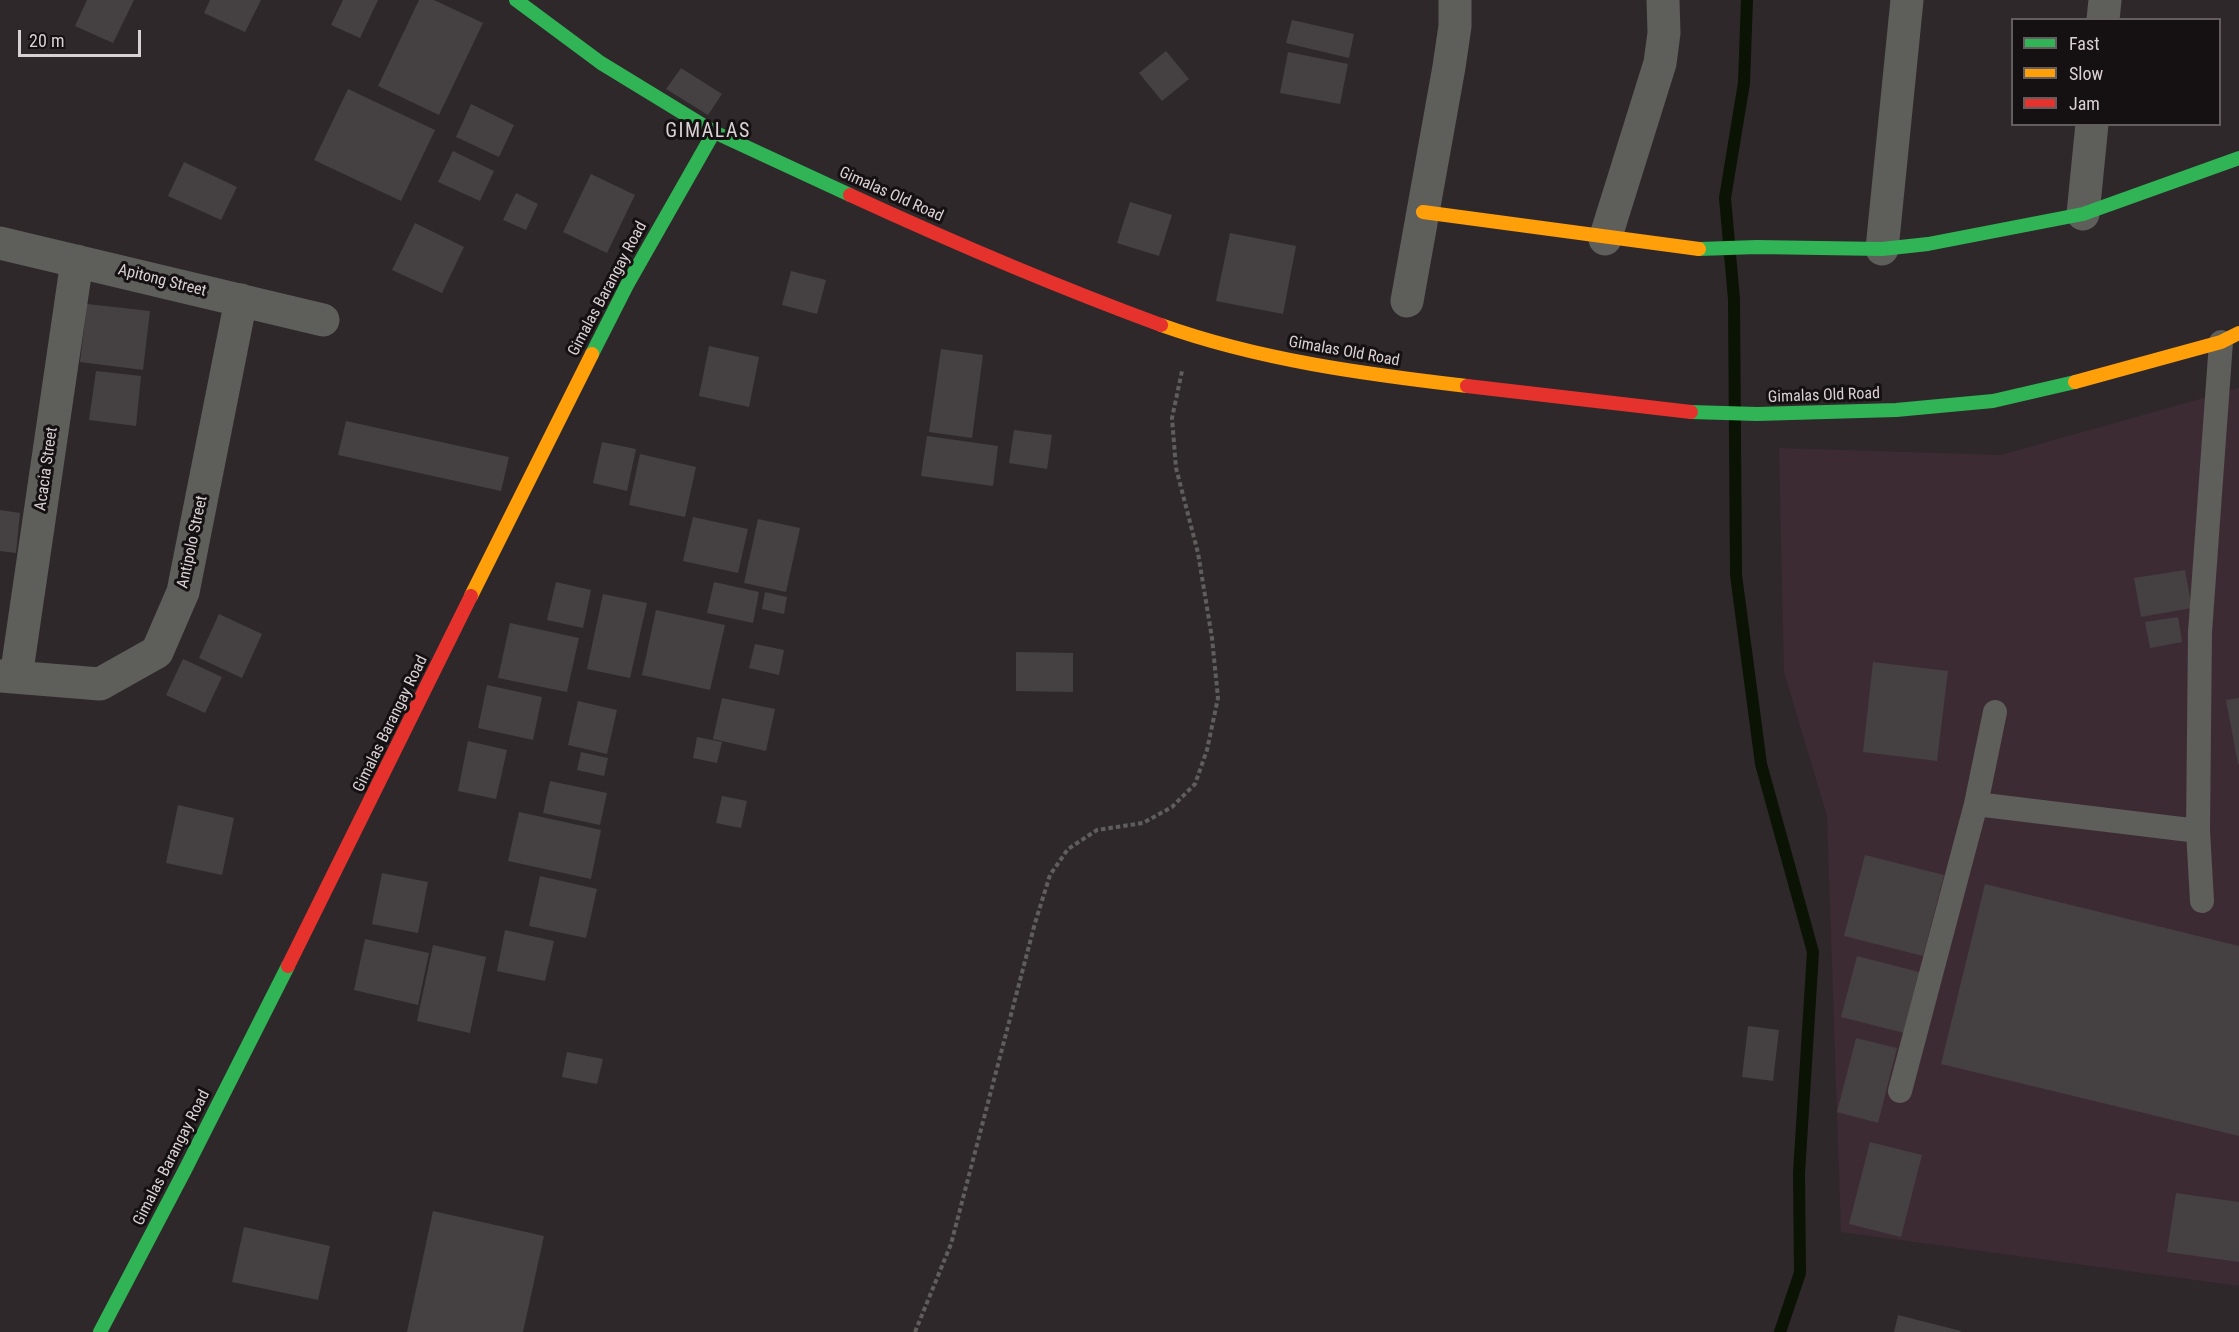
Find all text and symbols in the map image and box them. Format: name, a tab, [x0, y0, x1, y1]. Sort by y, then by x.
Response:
scale bar	[21, 18, 144, 56]
legend	[2011, 18, 2221, 126]
text: 20 m	[29, 30, 64, 51]
text: Fast	[2069, 33, 2100, 54]
text: Slow	[2069, 63, 2103, 84]
text: Jam	[2069, 93, 2100, 114]
district label: GIMALAS	[665, 120, 751, 144]
street label: Gimalas Old Road	[836, 163, 946, 227]
street label: Gimalas Barangay Road	[564, 219, 652, 359]
street label: Apitong Street	[116, 261, 208, 301]
street label: Gimalas Old Road	[1287, 333, 1401, 371]
street label: Gimalas Old Road	[1768, 384, 1880, 408]
street label: Acacia Street	[32, 426, 62, 512]
street label: Antipolo Street	[174, 494, 212, 590]
street label: Gimalas Barangay Road	[350, 653, 432, 795]
street label: Gimalas Barangay Road	[130, 1087, 214, 1229]

